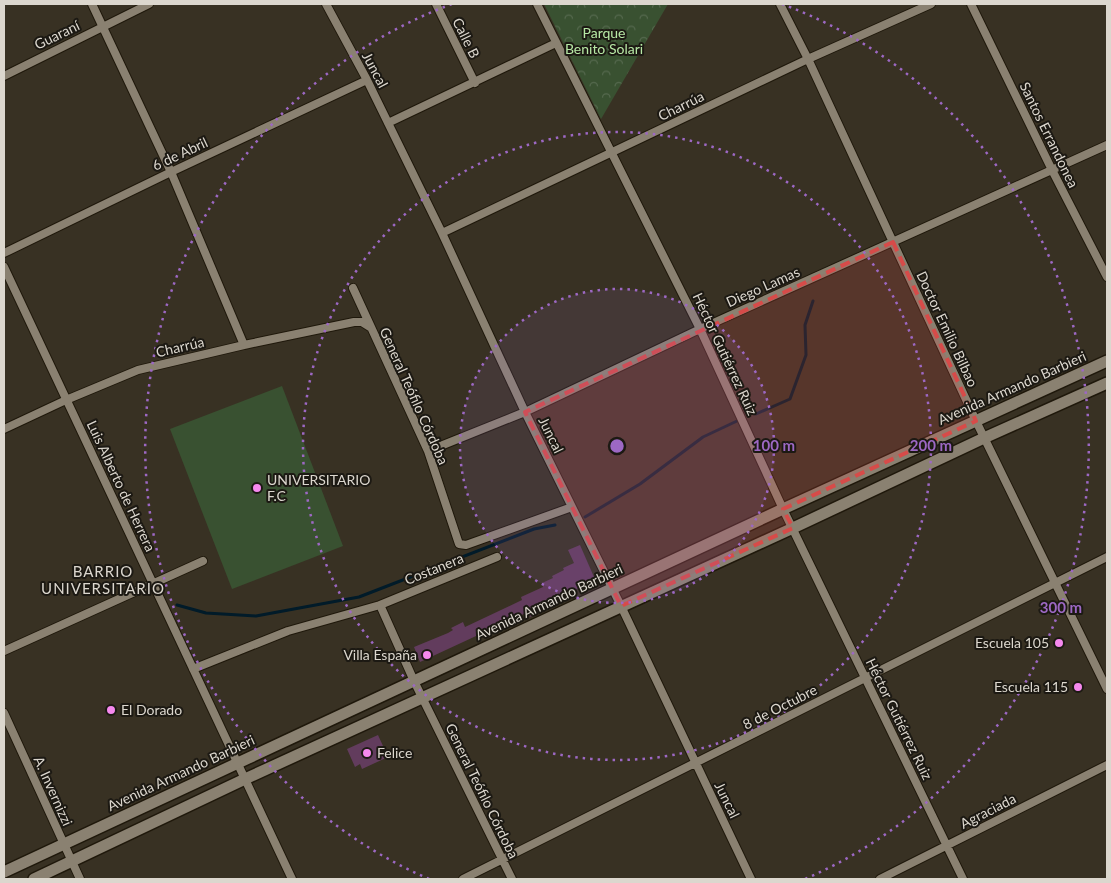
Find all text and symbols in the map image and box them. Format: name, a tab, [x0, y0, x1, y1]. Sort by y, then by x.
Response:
street label: Calle B	[449, 15, 484, 61]
street label: Guaraní	[31, 16, 83, 53]
park label: Parque Benito Solari	[565, 24, 643, 57]
street label: Juncal	[359, 49, 392, 91]
street label: Santos Errandonea	[1017, 79, 1082, 190]
street label: Charrúa	[655, 87, 707, 124]
street label: 6 de Abril	[149, 133, 210, 174]
street label: Diego Lamas	[723, 263, 802, 310]
street label: Doctor Emilio Bilbao	[913, 268, 982, 389]
street label: Héctor Gutiérrez Ruiz	[690, 290, 761, 418]
street label: General Teófilo Córdoba	[377, 325, 452, 467]
street label: Charrúa	[154, 333, 206, 360]
street label: Avenida Armando Barbieri	[935, 347, 1089, 428]
street label: Juncal	[535, 414, 567, 456]
street label: Luis Alberto de Herrera	[84, 418, 159, 554]
text: 100 m	[753, 436, 795, 454]
text: 200 m	[910, 436, 952, 454]
centre of rings	[608, 437, 626, 455]
place label: UNIVERSITARIO F.C	[267, 471, 370, 504]
marker: UNIVERSITARIO F.C	[251, 482, 263, 494]
street label: Costanera	[402, 549, 466, 588]
street label: Avenida Armando Barbieri	[472, 560, 625, 643]
district label: BARRIO UNIVERSITARIO	[41, 562, 165, 597]
text: 300 m	[1040, 598, 1082, 616]
place label: Escuela 105	[975, 634, 1049, 651]
marker: Escuela 105	[1053, 637, 1065, 649]
place label: Villa España	[343, 646, 417, 663]
marker: Villa España	[421, 649, 433, 661]
street label: Héctor Gutiérrez Ruiz	[863, 655, 936, 782]
place label: Escuela 115	[994, 678, 1068, 695]
street label: 8 de Octubre	[740, 681, 820, 733]
marker: Escuela 115	[1072, 681, 1084, 693]
place label: El Dorado	[121, 701, 182, 718]
marker: El Dorado	[105, 704, 117, 716]
street label: General Teófilo Córdoba	[442, 720, 523, 861]
street label: Avenida Armando Barbieri	[104, 731, 257, 814]
place label: Felice	[377, 744, 412, 761]
marker: Felice	[361, 747, 373, 759]
street label: A. Invernizzi	[31, 753, 76, 828]
street label: Juncal	[711, 779, 743, 821]
street label: Agraciada	[957, 789, 1019, 832]

